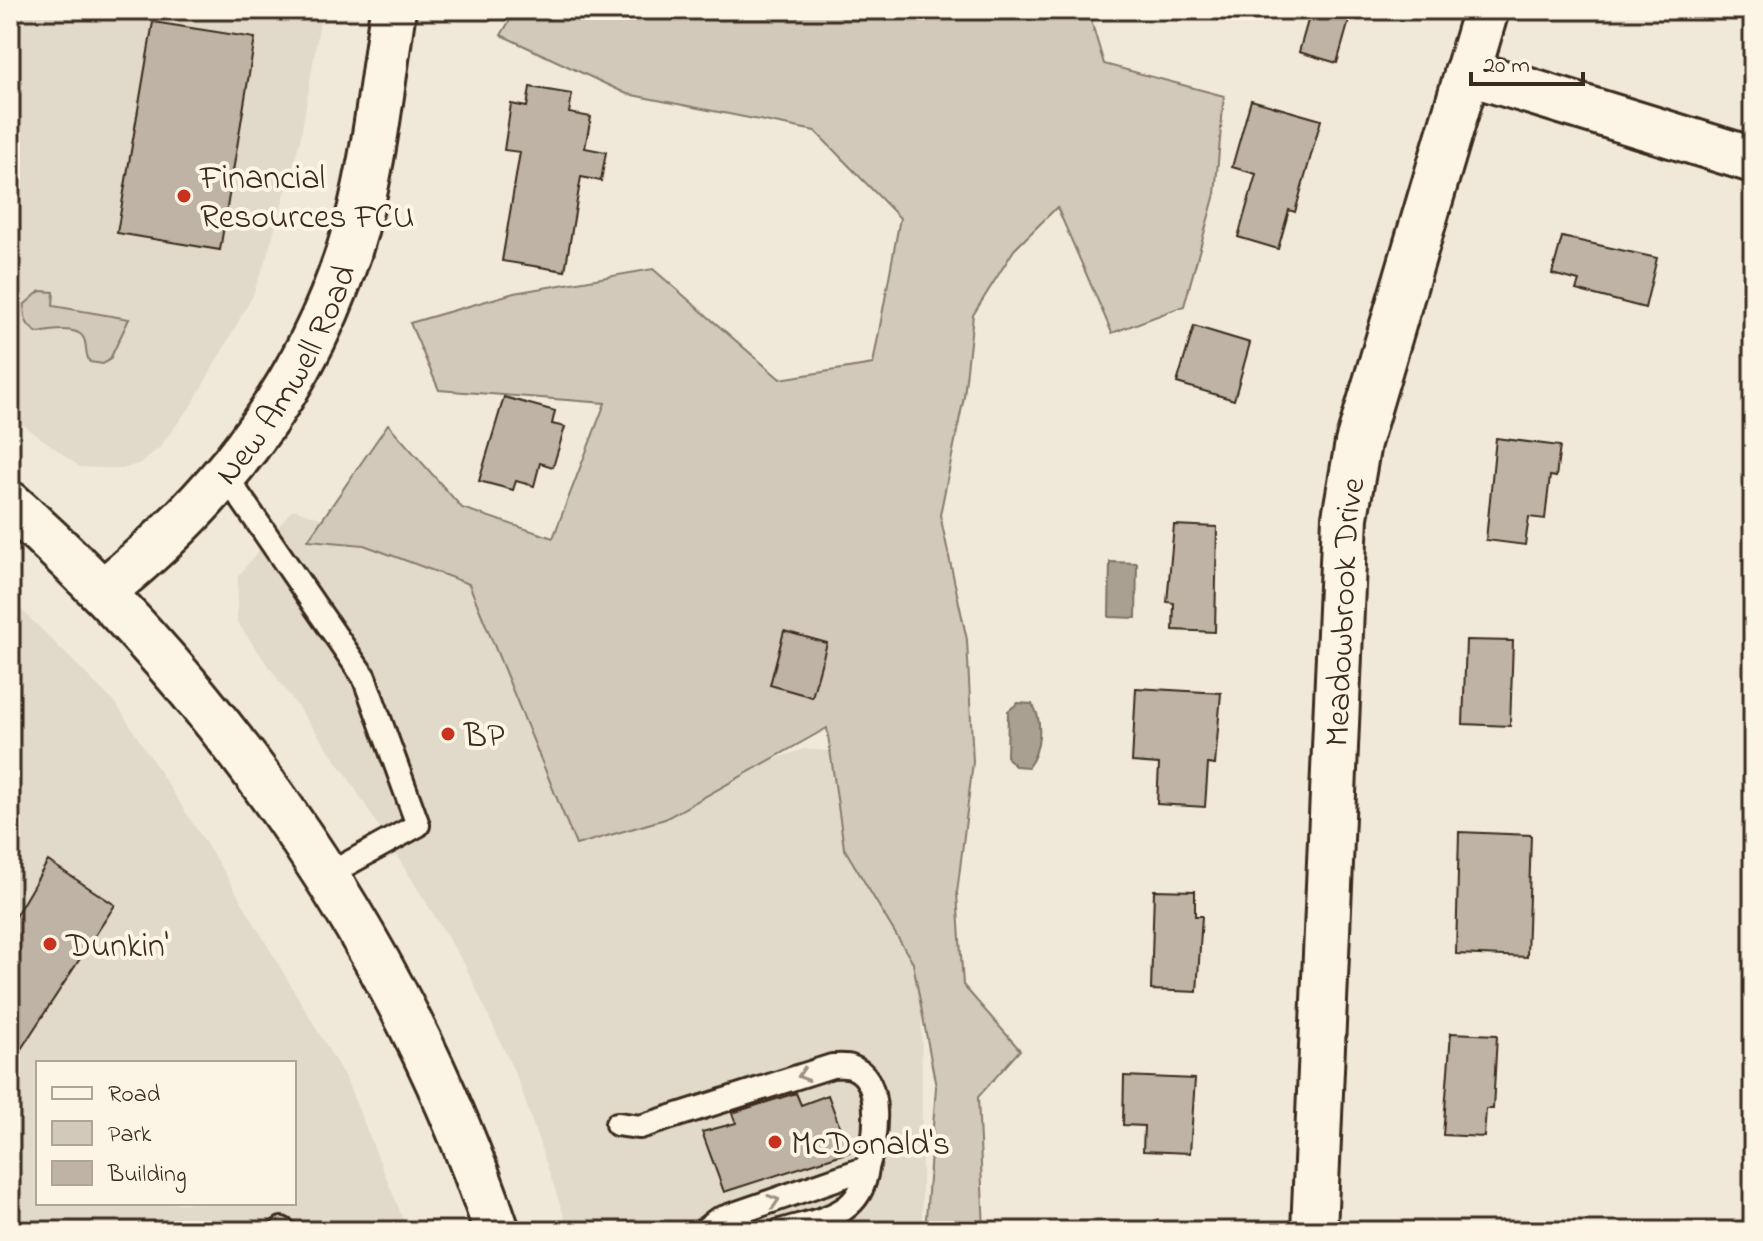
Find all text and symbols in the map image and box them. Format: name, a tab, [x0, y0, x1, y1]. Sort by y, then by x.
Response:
scale bar	[1471, 36, 1583, 86]
text: 20 m	[1483, 49, 1530, 84]
place label: Financial Resources FCU	[199, 155, 415, 244]
marker: Financial Resources FCU	[175, 187, 193, 205]
street label: New Amwell Road	[204, 259, 371, 497]
street label: Meadowbrook Drive	[1314, 473, 1381, 748]
place label: BP	[463, 713, 505, 763]
marker: BP	[439, 725, 457, 743]
place label: Dunkin'	[65, 923, 168, 973]
marker: Dunkin'	[41, 935, 59, 953]
legend	[36, 1061, 296, 1205]
one-way arrow	[797, 1066, 811, 1082]
text: Road	[108, 1078, 161, 1113]
text: Park	[108, 1118, 152, 1153]
place label: McDonald's	[791, 1121, 950, 1171]
marker: McDonald's	[766, 1133, 784, 1151]
text: Building	[107, 1158, 187, 1193]
one-way arrow	[767, 1194, 780, 1210]

